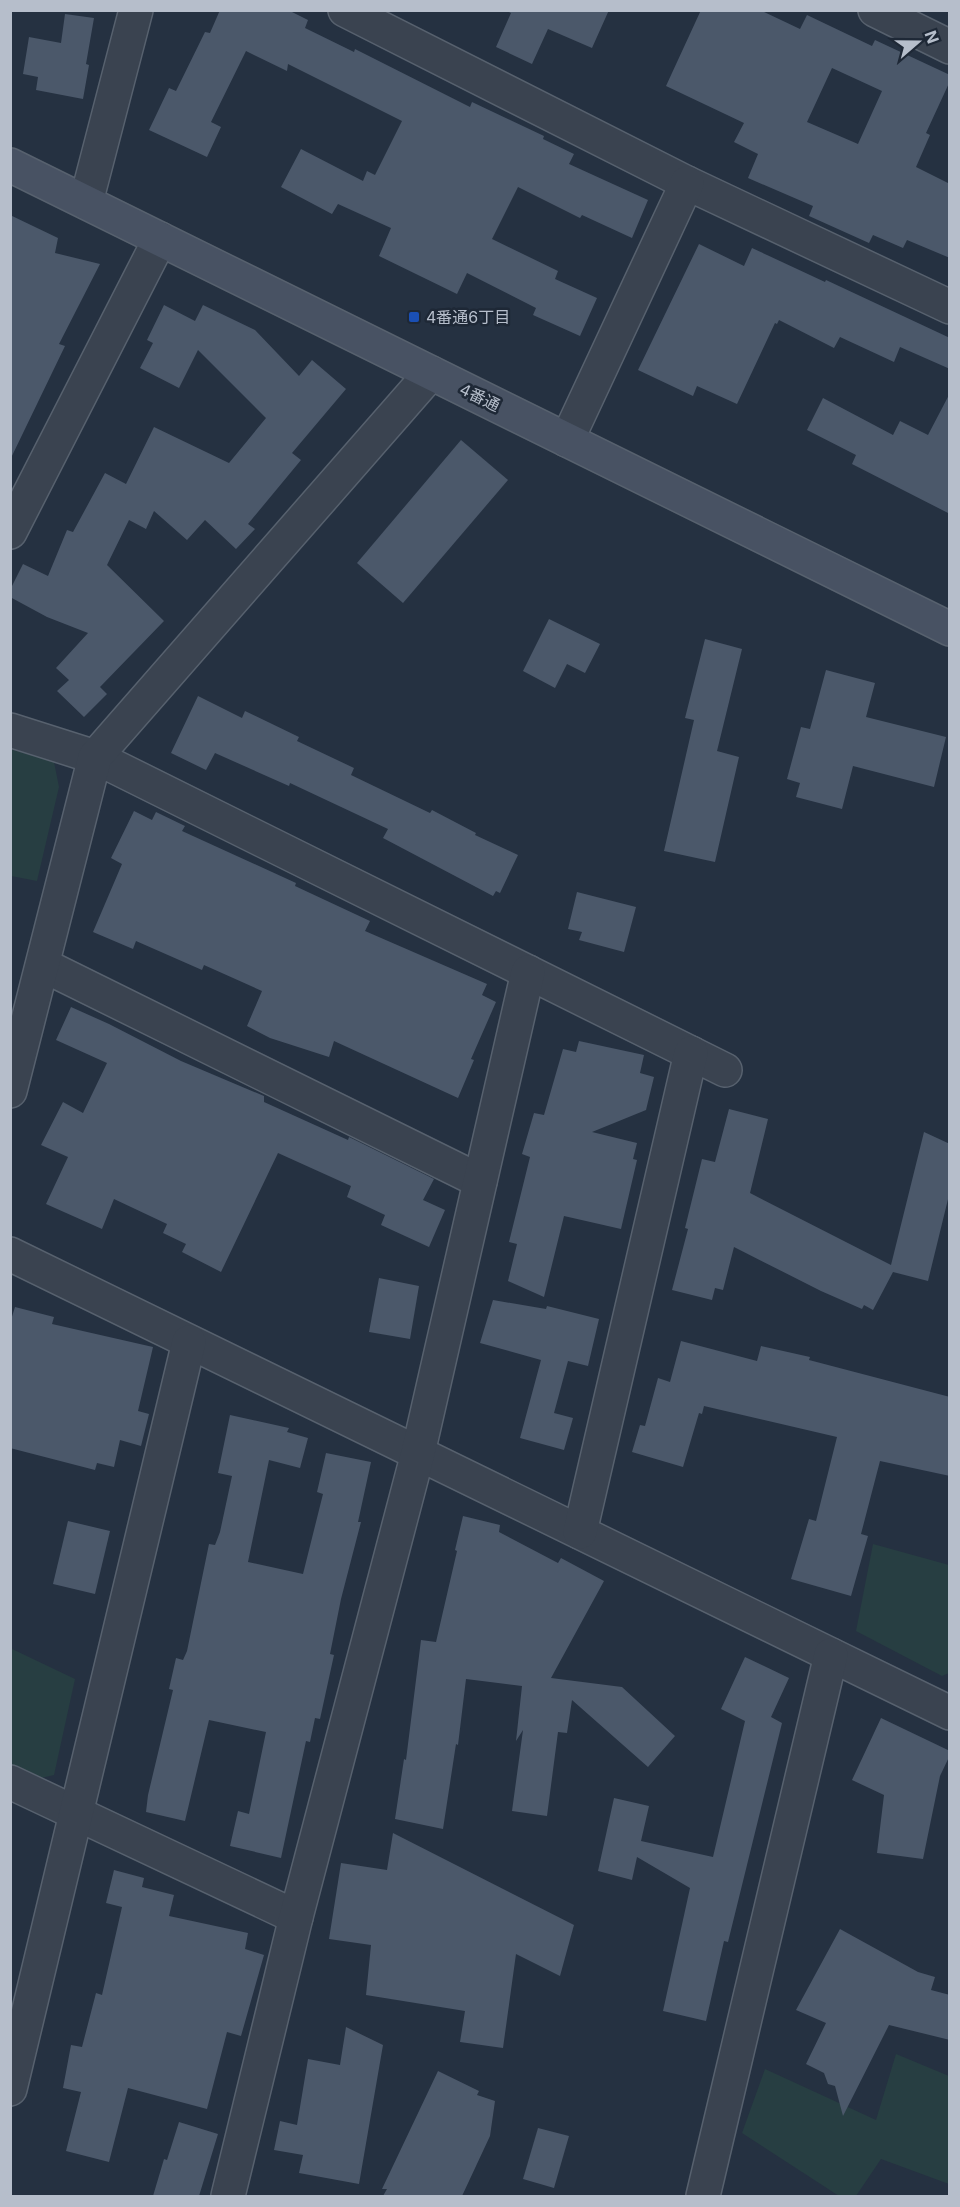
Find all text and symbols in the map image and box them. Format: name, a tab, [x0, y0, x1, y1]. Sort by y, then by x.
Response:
north arrow	[888, 12, 948, 72]
text: N	[921, 28, 944, 46]
place label: 4番通6丁目	[426, 307, 510, 327]
marker: 4番通6丁目	[407, 310, 421, 324]
street label: 4番通	[457, 379, 503, 415]

